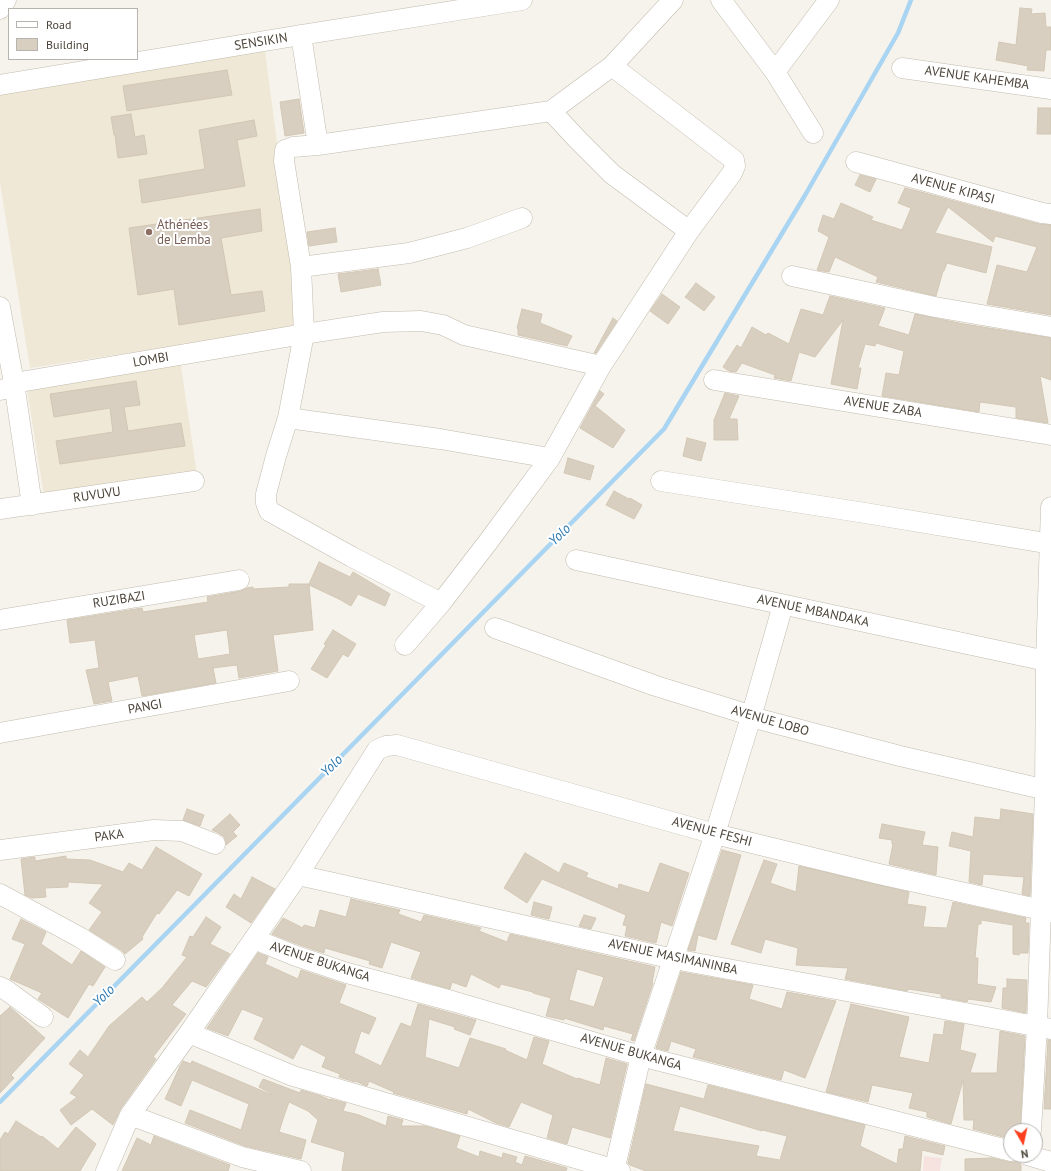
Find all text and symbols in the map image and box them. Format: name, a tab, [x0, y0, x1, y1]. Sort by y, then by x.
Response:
legend	[8, 8, 138, 60]
text: Road	[46, 17, 71, 32]
street label: SENSIKIN	[233, 30, 289, 54]
text: Building	[46, 37, 89, 52]
street label: AVENUE KAHEMBA	[924, 63, 1030, 93]
street label: AVENUE KIPASI	[910, 170, 996, 208]
place label: Athénées de Lemba	[157, 217, 211, 248]
marker: Athénées de Lemba	[144, 227, 154, 237]
street label: LOMBI	[132, 349, 170, 371]
street label: AVENUE ZABA	[843, 393, 923, 421]
street label: RUVUVU	[72, 484, 122, 506]
water label: Yolo	[546, 521, 574, 549]
street label: RUZIBAZI	[92, 588, 146, 612]
street label: AVENUE MBANDAKA	[756, 591, 870, 631]
street label: PANGI	[127, 696, 163, 718]
street label: AVENUE LOBO	[729, 702, 811, 740]
water label: Yolo	[318, 752, 346, 780]
street label: AVENUE FESHI	[670, 814, 754, 850]
street label: PAKA	[94, 826, 124, 846]
street label: AVENUE MASIMANINBA	[607, 936, 739, 978]
street label: AVENUE BUKANGA	[268, 938, 372, 986]
water label: Yolo	[90, 982, 118, 1010]
street label: AVENUE BUKANGA	[579, 1030, 683, 1074]
north arrow	[1003, 1123, 1043, 1163]
text: N	[1020, 1146, 1029, 1161]

